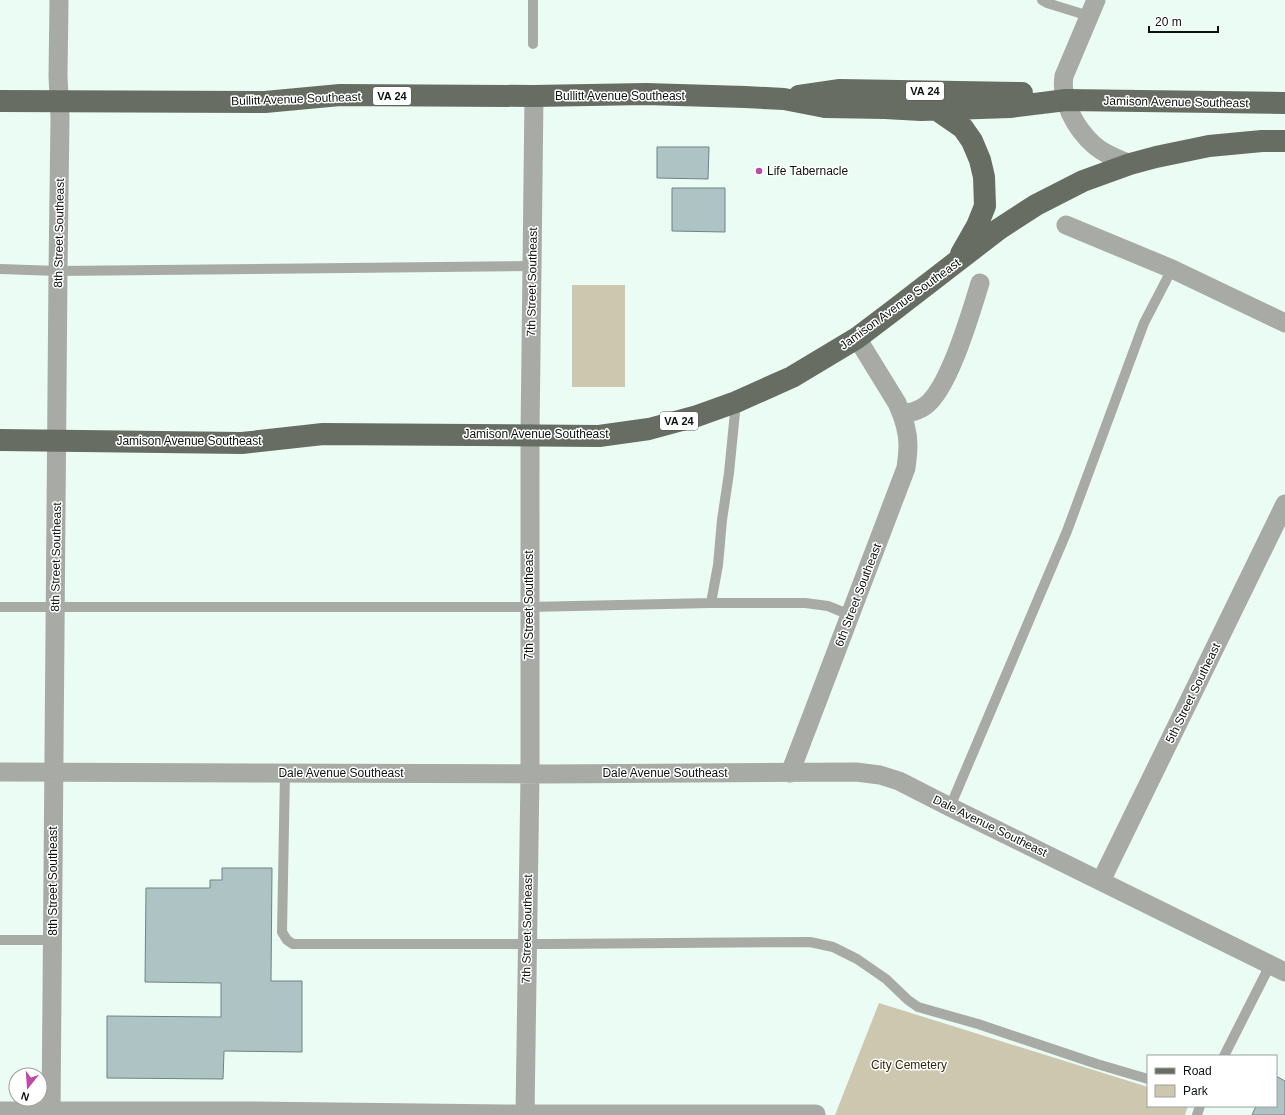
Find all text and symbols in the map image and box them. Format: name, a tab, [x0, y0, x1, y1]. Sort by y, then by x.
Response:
scale bar	[1149, 8, 1218, 34]
text: 20 m	[1155, 15, 1182, 29]
road number: VA 24	[906, 82, 944, 100]
road number: VA 24	[373, 87, 411, 105]
street label: Bullitt Avenue Southeast	[555, 89, 686, 103]
street label: Bullitt Avenue Southeast	[231, 90, 362, 108]
street label: Jamison Avenue Southeast	[1103, 94, 1249, 110]
place label: Life Tabernacle	[767, 164, 848, 178]
marker: Life Tabernacle	[754, 166, 764, 176]
street label: 8th Street Southeast	[51, 178, 67, 288]
street label: 7th Street Southeast	[524, 227, 540, 337]
street label: Jamison Avenue Southeast	[837, 255, 963, 352]
road number: VA 24	[660, 412, 698, 430]
street label: Jamison Avenue Southeast	[463, 427, 609, 441]
street label: Jamison Avenue Southeast	[116, 434, 262, 448]
street label: 8th Street Southeast	[48, 502, 64, 612]
street label: 6th Street Southeast	[832, 541, 884, 649]
street label: 7th Street Southeast	[522, 550, 536, 660]
street label: 5th Street Southeast	[1163, 640, 1224, 745]
street label: Dale Avenue Southeast	[278, 766, 404, 780]
street label: Dale Avenue Southeast	[602, 766, 728, 780]
street label: Dale Avenue Southeast	[931, 792, 1050, 860]
street label: 8th Street Southeast	[46, 826, 60, 936]
street label: 7th Street Southeast	[519, 874, 535, 984]
legend	[1147, 1055, 1277, 1107]
park label: City Cemetery	[871, 1058, 947, 1072]
text: Road	[1183, 1064, 1212, 1078]
north arrow	[8, 1067, 48, 1107]
text: Park	[1183, 1084, 1209, 1098]
text: N	[19, 1090, 31, 1103]

